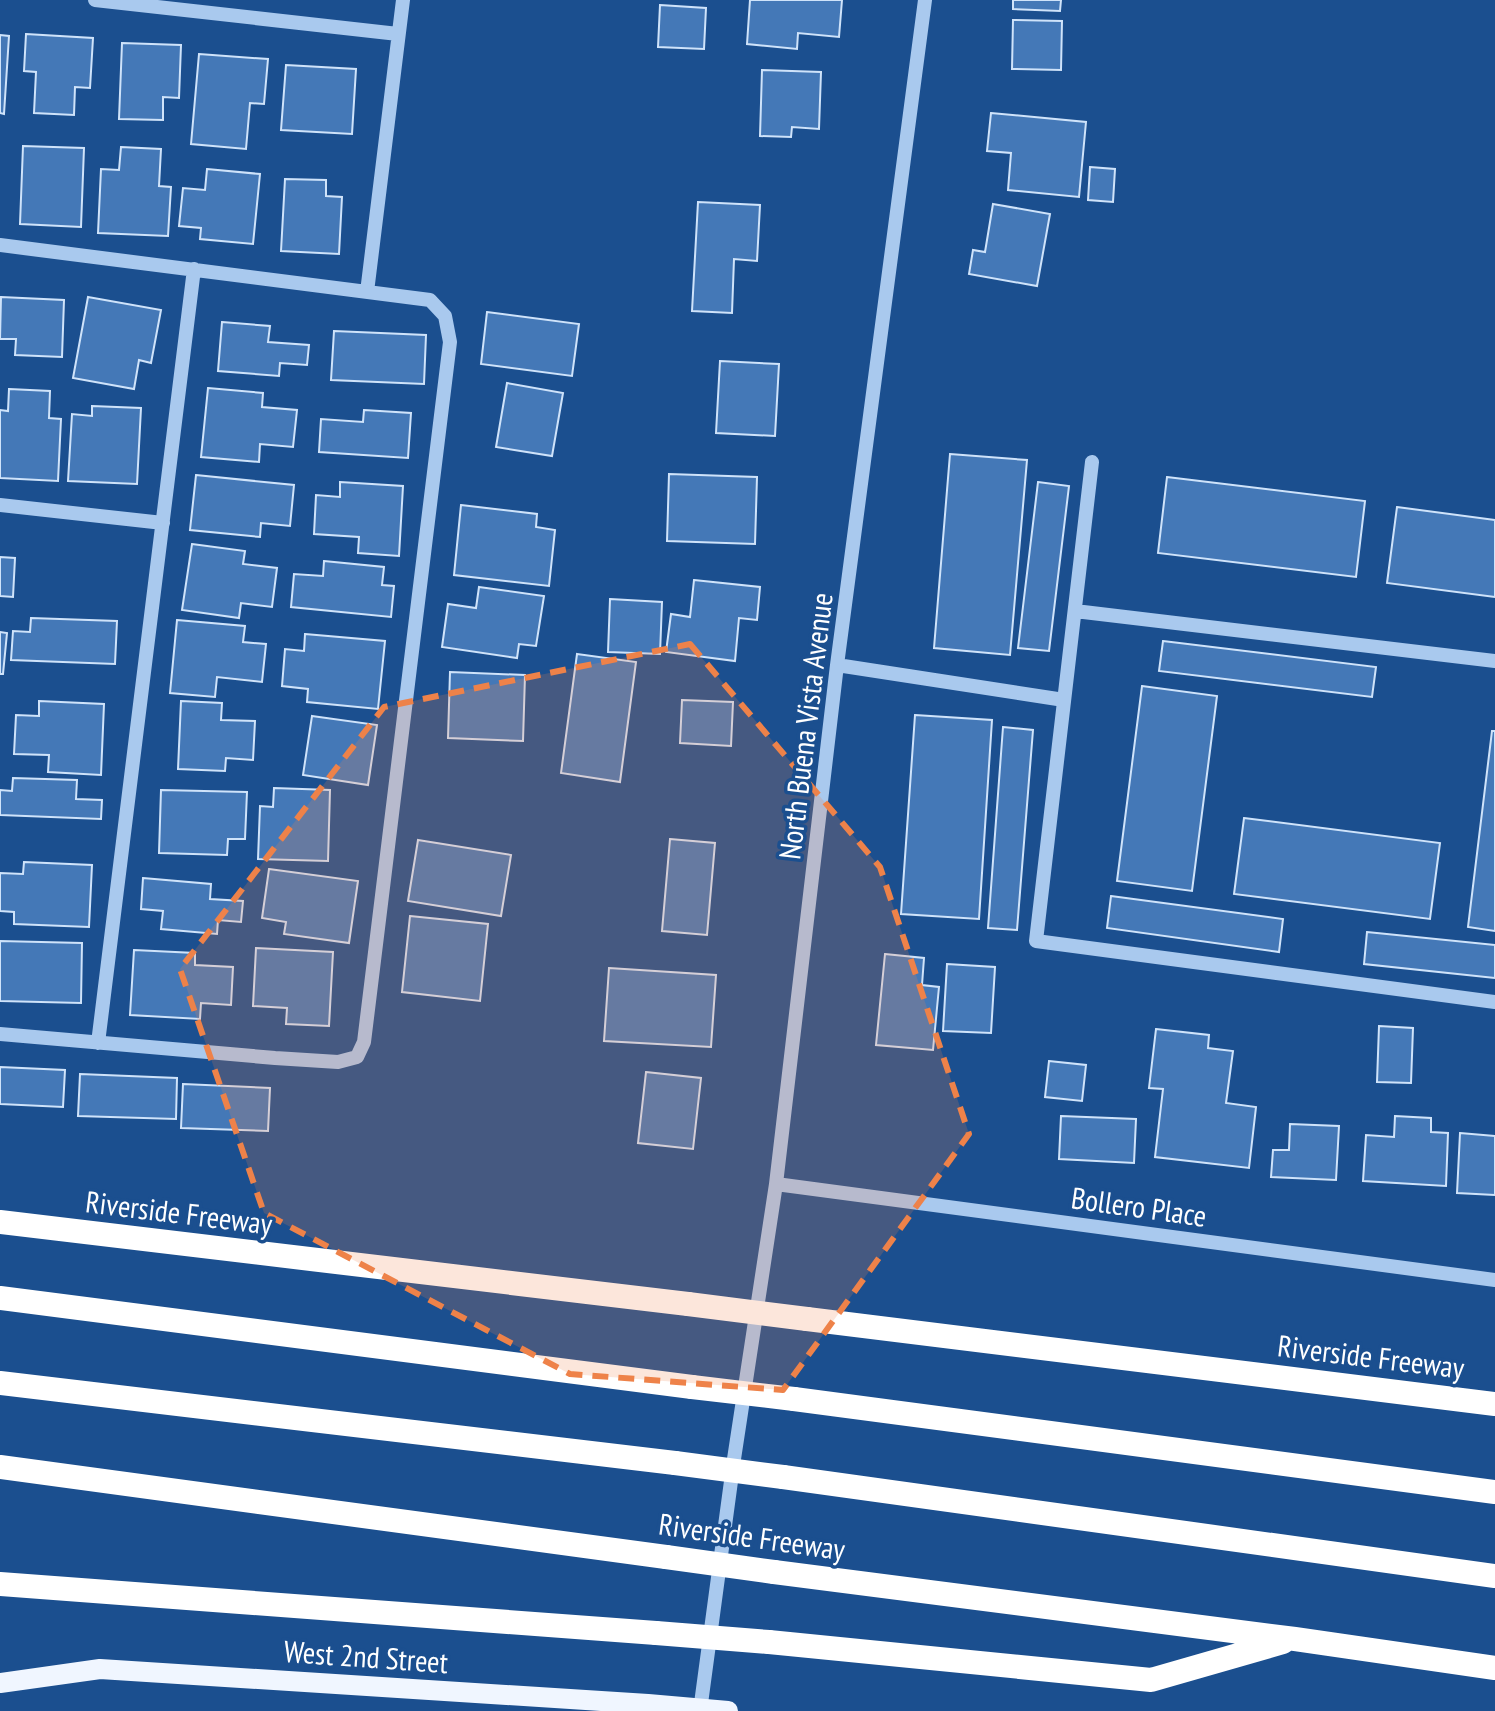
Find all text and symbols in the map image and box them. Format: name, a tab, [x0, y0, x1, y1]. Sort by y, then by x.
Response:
street label: North Buena Vista Avenue	[769, 590, 841, 862]
street label: Bollero Place	[1069, 1177, 1209, 1235]
street label: Riverside Freeway	[84, 1181, 275, 1243]
street label: Riverside Freeway	[1276, 1325, 1467, 1387]
street label: Riverside Freeway	[656, 1504, 848, 1568]
street label: West 2nd Street	[283, 1631, 450, 1681]

